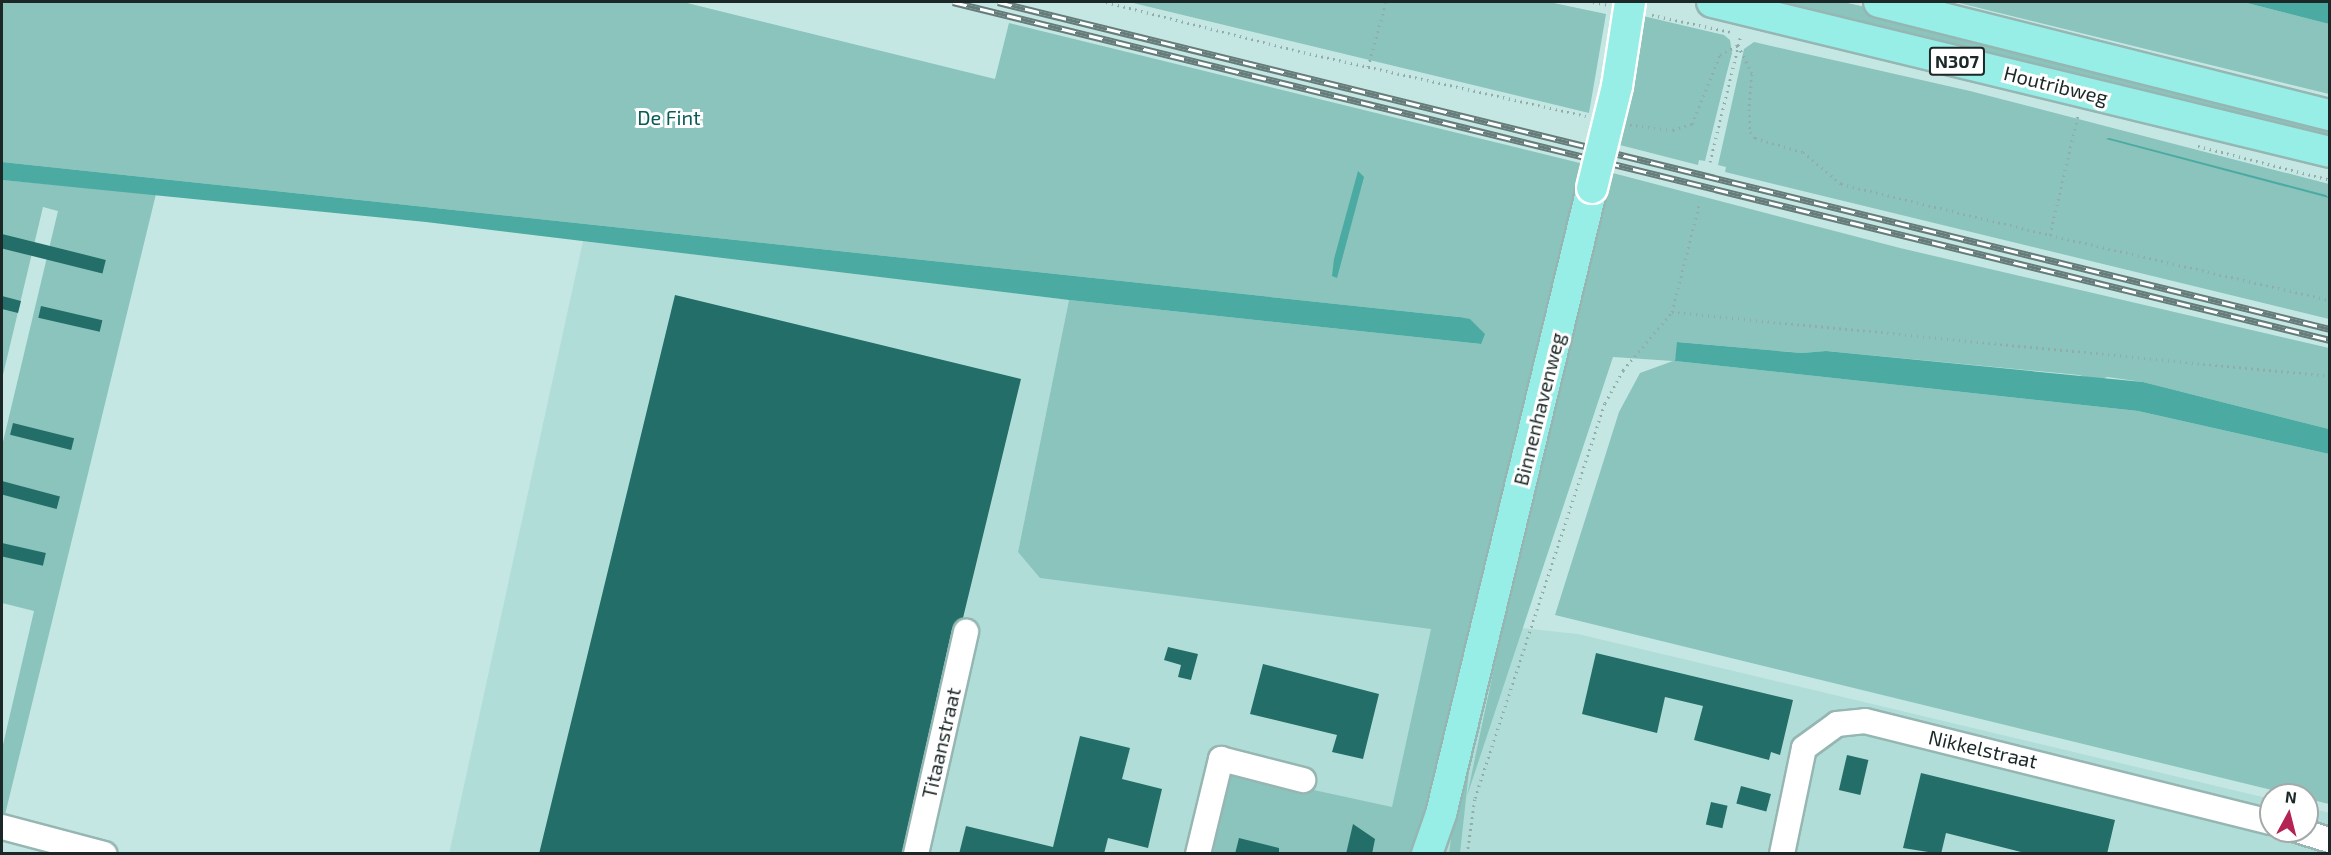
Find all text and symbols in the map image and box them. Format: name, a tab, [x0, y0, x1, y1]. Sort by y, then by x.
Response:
road number: N307	[1928, 46, 1986, 76]
street label: Houtribweg	[2001, 60, 2111, 110]
park label: De Fint	[637, 105, 701, 129]
street label: Binnenhavenweg	[1508, 330, 1570, 488]
street label: Titaanstraat	[917, 685, 965, 801]
street label: Nikkelstraat	[1926, 725, 2040, 773]
north arrow	[2259, 783, 2319, 843]
text: N	[2284, 786, 2298, 807]

